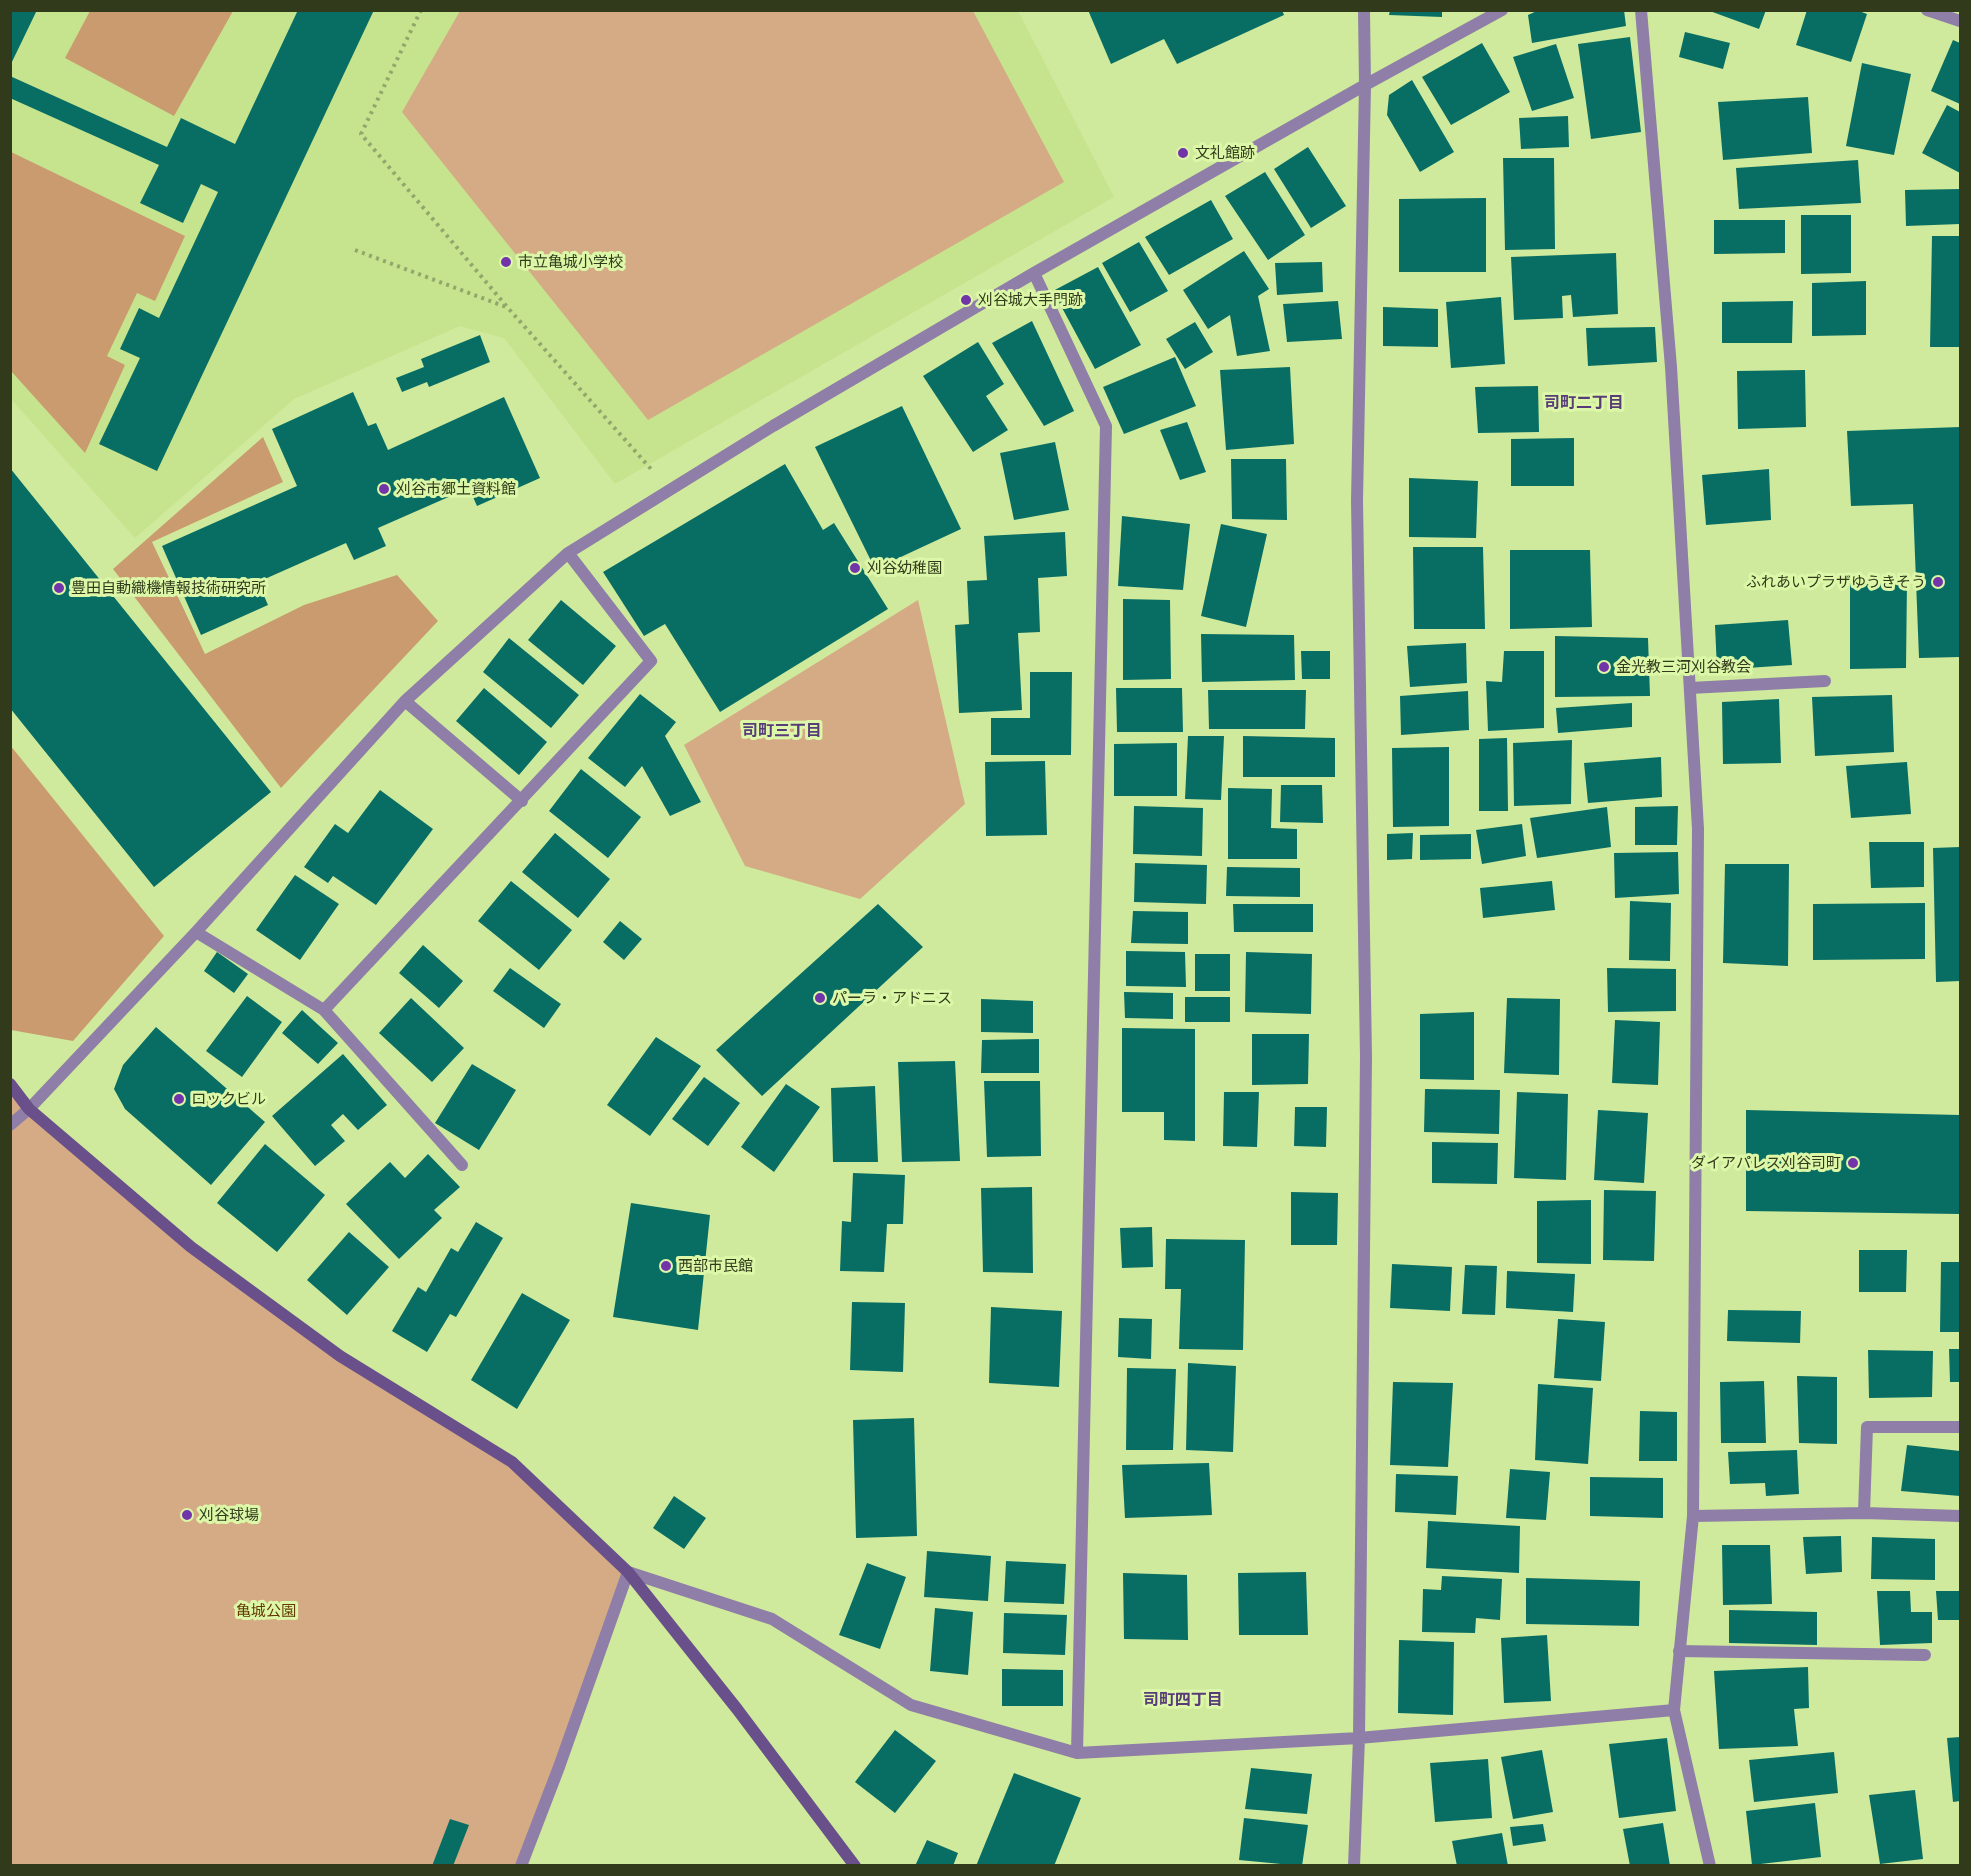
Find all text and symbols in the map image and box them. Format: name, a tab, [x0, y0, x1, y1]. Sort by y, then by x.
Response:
place label: 文礼館跡	[1195, 144, 1255, 162]
marker: 文礼館跡	[1176, 146, 1190, 160]
place label: 市立亀城小学校	[518, 253, 623, 271]
marker: 市立亀城小学校	[499, 255, 513, 269]
place label: 刈谷城大手門跡	[978, 291, 1083, 309]
marker: 刈谷城大手門跡	[959, 293, 973, 307]
district label: 司町二丁目	[1544, 393, 1624, 413]
place label: 刈谷市郷土資料館	[396, 480, 516, 498]
marker: 刈谷市郷土資料館	[377, 482, 391, 496]
place label: 刈谷幼稚園	[867, 559, 942, 577]
marker: 刈谷幼稚園	[848, 561, 862, 575]
place label: ふれあいプラザゆうきそう	[1746, 573, 1926, 591]
marker: ふれあいプラザゆうきそう	[1931, 575, 1945, 589]
place label: 豊田自動織機情報技術研究所	[71, 579, 266, 597]
marker: 豊田自動織機情報技術研究所	[52, 581, 66, 595]
place label: 金光教三河刈谷教会	[1616, 658, 1751, 676]
marker: 金光教三河刈谷教会	[1597, 660, 1611, 674]
district label: 司町三丁目	[742, 721, 822, 741]
place label: パーラ・アドニス	[832, 989, 952, 1007]
marker: パーラ・アドニス	[813, 991, 827, 1005]
place label: ロックビル	[191, 1090, 266, 1108]
marker: ロックビル	[172, 1092, 186, 1106]
place label: ダイアパレス刈谷司町	[1691, 1154, 1841, 1172]
marker: ダイアパレス刈谷司町	[1846, 1156, 1860, 1170]
place label: 西部市民館	[678, 1257, 753, 1275]
marker: 西部市民館	[659, 1259, 673, 1273]
place label: 刈谷球場	[199, 1506, 259, 1524]
marker: 刈谷球場	[180, 1508, 194, 1522]
park label: 亀城公園	[236, 1602, 296, 1620]
district label: 司町四丁目	[1143, 1690, 1223, 1710]

